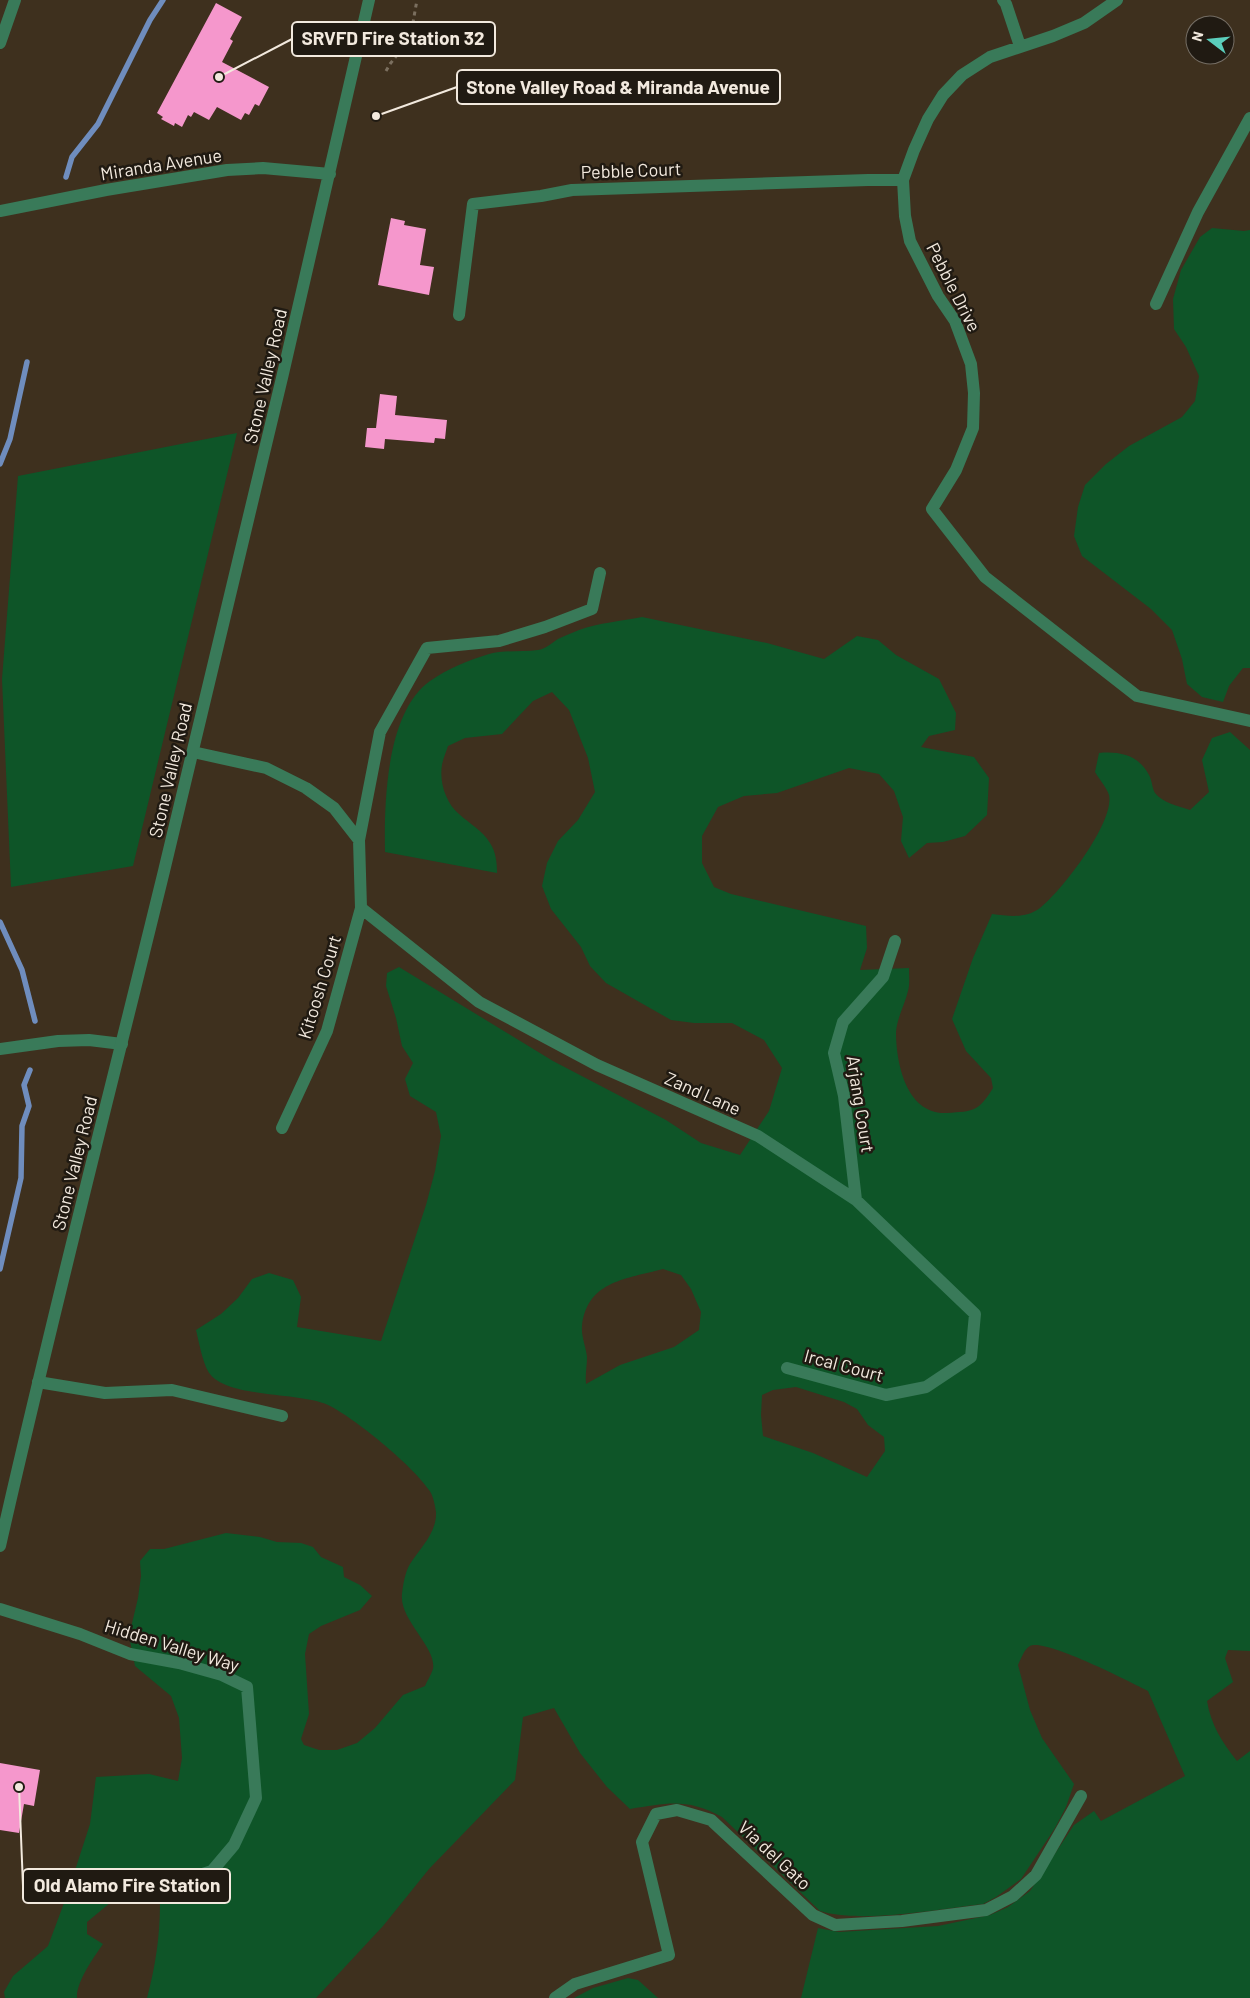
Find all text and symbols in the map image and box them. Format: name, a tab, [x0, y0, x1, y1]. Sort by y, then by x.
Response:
north arrow	[1185, 15, 1235, 65]
callout: SRVFD Fire Station 32	[292, 22, 495, 56]
text: SRVFD Fire Station 32	[301, 26, 485, 49]
text: N	[1188, 29, 1206, 43]
callout: Stone Valley Road & Miranda Avenue	[457, 70, 780, 104]
text: Stone Valley Road & Miranda Avenue	[466, 75, 770, 98]
street label: Miranda Avenue	[99, 144, 223, 184]
street label: Pebble Court	[580, 157, 682, 183]
street label: Pebble Drive	[922, 239, 986, 335]
street label: Stone Valley Road	[239, 306, 291, 446]
street label: Stone Valley Road	[144, 700, 196, 840]
street label: Kitoosh Court	[293, 933, 345, 1041]
street label: Arjang Court	[842, 1054, 880, 1154]
street label: Zand Lane	[662, 1067, 744, 1119]
street label: Stone Valley Road	[47, 1094, 101, 1232]
street label: Ircal Court	[802, 1344, 886, 1386]
street label: Hidden Valley Way	[102, 1614, 242, 1676]
street label: Via del Gato	[734, 1816, 816, 1894]
callout: Old Alamo Fire Station	[23, 1869, 230, 1903]
text: Old Alamo Fire Station	[34, 1873, 220, 1896]

